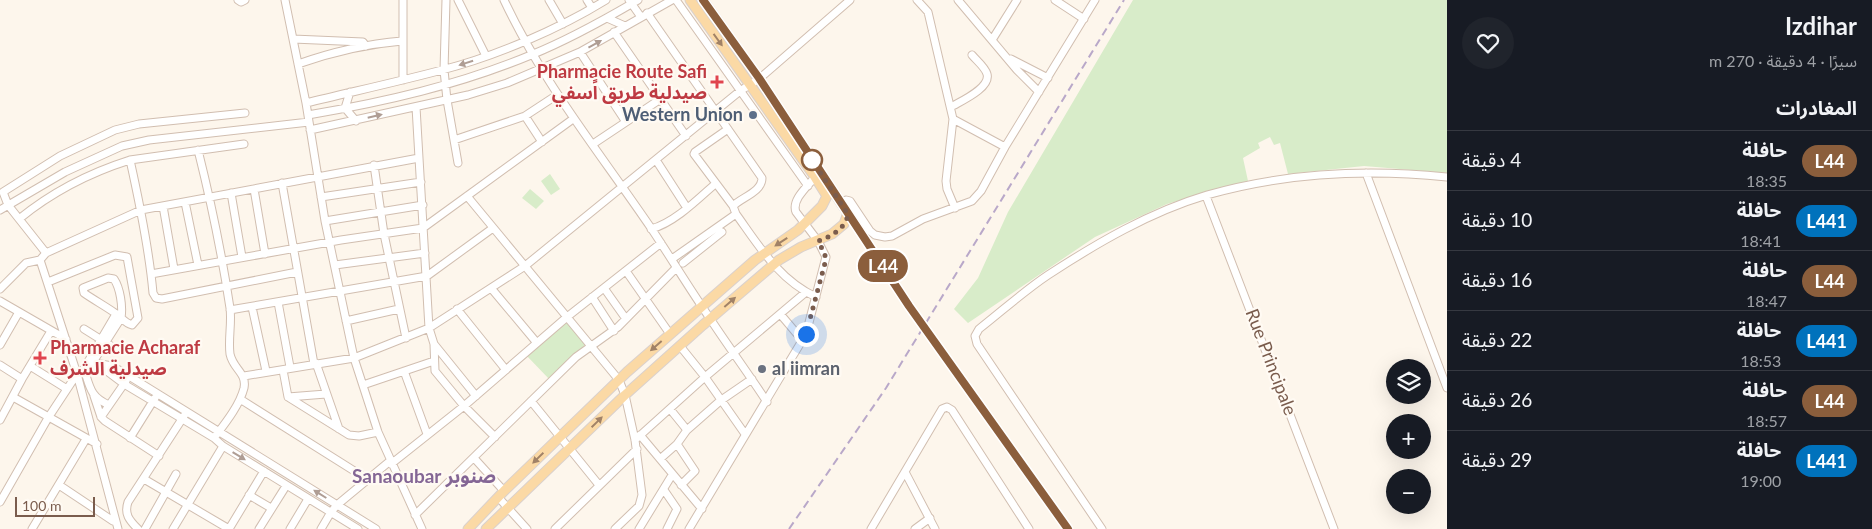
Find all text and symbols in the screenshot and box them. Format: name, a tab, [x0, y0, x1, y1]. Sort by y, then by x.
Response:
text: Izdihar	[1785, 11, 1857, 40]
button: heart	[1462, 17, 1514, 69]
one-way arrow	[713, 33, 723, 47]
one-way arrow	[588, 39, 601, 48]
text: سيرًا · 4 دقيقة · 270 m	[1709, 51, 1857, 70]
one-way arrow	[458, 59, 473, 67]
place label: Pharmacie Route Safi صيدلية طريق اًسفي	[537, 60, 707, 107]
marker: Pharmacie Route Safi صيدلية طريق اًسفي	[711, 76, 723, 88]
text: المغادرات	[1776, 96, 1857, 119]
place label: Western Union	[622, 103, 743, 125]
marker: Western Union	[747, 109, 759, 121]
one-way arrow	[367, 112, 383, 120]
text: حافلة	[1742, 138, 1787, 161]
text: 4 دقيقة	[1462, 148, 1521, 171]
unlabelled marker	[801, 149, 823, 171]
text: L44	[1814, 150, 1845, 172]
text: 18:35	[1746, 171, 1787, 190]
text: حافلة	[1737, 198, 1781, 221]
text: 10 دقيقة	[1462, 208, 1532, 231]
text: L441	[1806, 210, 1847, 232]
text: 18:41	[1740, 231, 1781, 250]
one-way arrow	[774, 238, 788, 247]
line badge: L44	[854, 250, 912, 282]
text: L44	[868, 255, 898, 277]
text: حافلة	[1742, 258, 1787, 281]
text: 16 دقيقة	[1462, 268, 1532, 291]
text: L44	[1814, 270, 1845, 292]
text: 18:47	[1746, 291, 1787, 310]
one-way arrow	[724, 296, 736, 308]
street label: Rue Principale	[1242, 305, 1302, 418]
text: حافلة	[1737, 318, 1781, 341]
your location	[794, 322, 819, 347]
text: 22 دقيقة	[1462, 328, 1532, 351]
text: L441	[1806, 330, 1847, 352]
place label: Pharmacie Acharaf صيدلية الشرف	[50, 336, 201, 380]
one-way arrow	[651, 340, 663, 352]
text: 18:53	[1740, 351, 1781, 370]
marker: Pharmacie Acharaf صيدلية الشرف	[34, 352, 46, 364]
place label: al iimran	[772, 357, 840, 379]
map controls	[1386, 359, 1431, 514]
button: layers	[1386, 359, 1431, 404]
marker: al iimran	[756, 363, 768, 375]
text: حافلة	[1742, 378, 1787, 401]
text: 26 دقيقة	[1462, 388, 1532, 411]
text: L44	[1814, 390, 1845, 412]
text: 18:57	[1746, 411, 1787, 430]
button: +	[1386, 414, 1431, 459]
one-way arrow	[590, 416, 602, 428]
text: حافلة	[1737, 438, 1781, 461]
text: 29 دقيقة	[1462, 448, 1532, 471]
text: L441	[1806, 450, 1847, 472]
one-way arrow	[232, 452, 245, 461]
one-way arrow	[533, 452, 545, 464]
district label: Sanaoubar صنوبر	[352, 464, 496, 488]
button: −	[1386, 469, 1431, 514]
text: 19:00	[1740, 471, 1781, 490]
one-way arrow	[313, 490, 327, 499]
scale bar	[15, 494, 95, 517]
text: 100 m	[22, 497, 61, 514]

